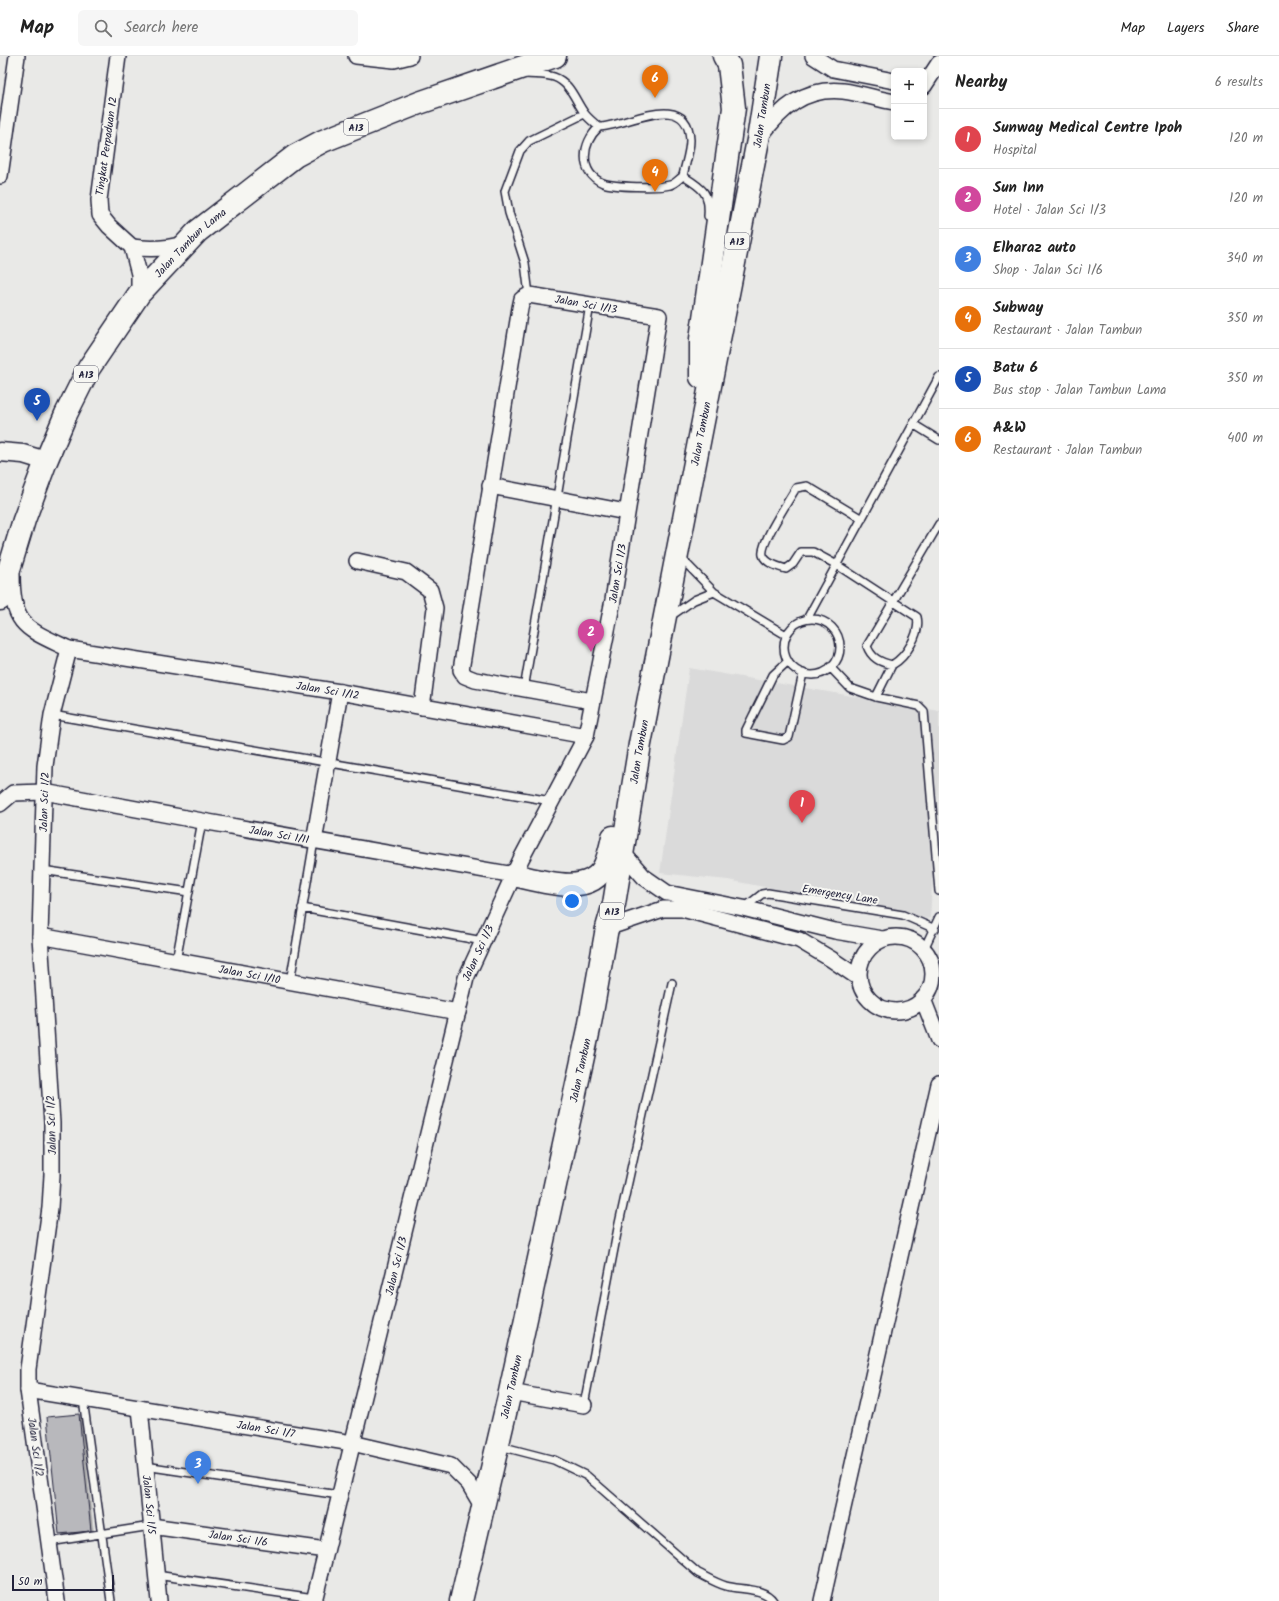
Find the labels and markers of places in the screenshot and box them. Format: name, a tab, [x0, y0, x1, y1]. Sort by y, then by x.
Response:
pin: 6	[642, 65, 668, 98]
pin: 4	[642, 159, 668, 192]
pin: 5	[24, 388, 50, 421]
pin: 2	[578, 619, 604, 652]
pin: 1	[789, 790, 815, 823]
pin: 3	[185, 1451, 211, 1484]

